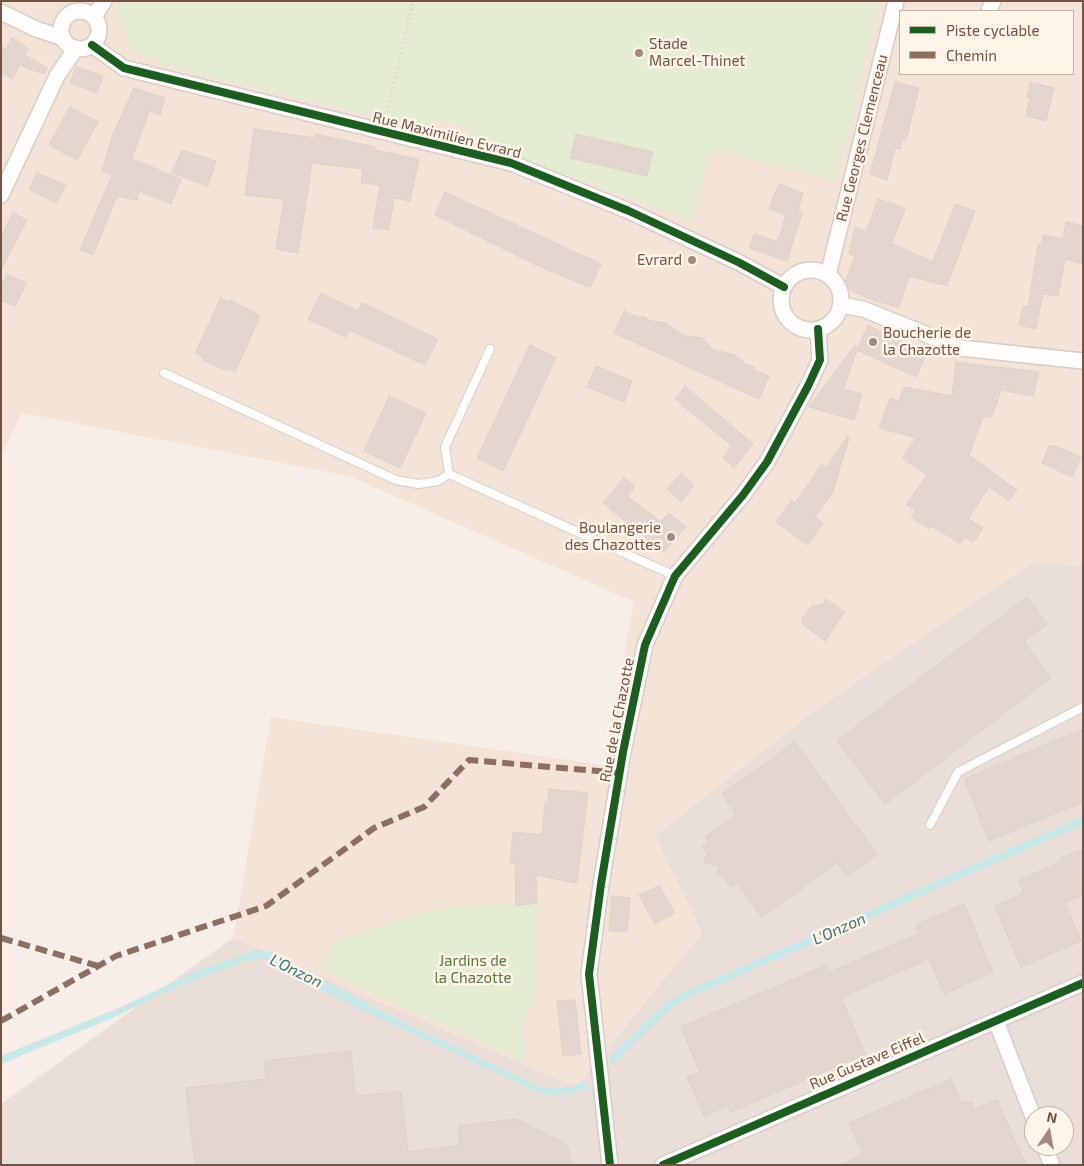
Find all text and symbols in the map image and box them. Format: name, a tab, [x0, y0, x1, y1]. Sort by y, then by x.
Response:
legend	[899, 10, 1074, 75]
text: Piste cyclable	[946, 21, 1040, 39]
place label: Stade Marcel-Thinet	[649, 35, 745, 70]
text: Chemin	[946, 46, 997, 64]
marker: Stade Marcel-Thinet	[633, 47, 645, 59]
street label: Rue Georges Clemenceau	[833, 53, 891, 223]
street label: Rue Maximilien Evrard	[371, 108, 523, 162]
place label: Evrard	[637, 251, 682, 269]
marker: Evrard	[686, 254, 698, 266]
place label: Boucherie de la Chazotte	[883, 324, 971, 359]
marker: Boucherie de la Chazotte	[867, 336, 879, 348]
place label: Boulangerie des Chazottes	[565, 519, 661, 554]
marker: Boulangerie des Chazottes	[665, 531, 677, 543]
street label: Rue de la Chazotte	[596, 656, 638, 784]
water label: L'Onzon	[809, 909, 869, 949]
water label: L'Onzon	[266, 950, 326, 992]
park label: Jardins de la Chazotte	[434, 952, 512, 987]
street label: Rue Gustave Eiffel	[807, 1029, 927, 1093]
north arrow	[1024, 1106, 1074, 1156]
text: N	[1045, 1107, 1059, 1126]

